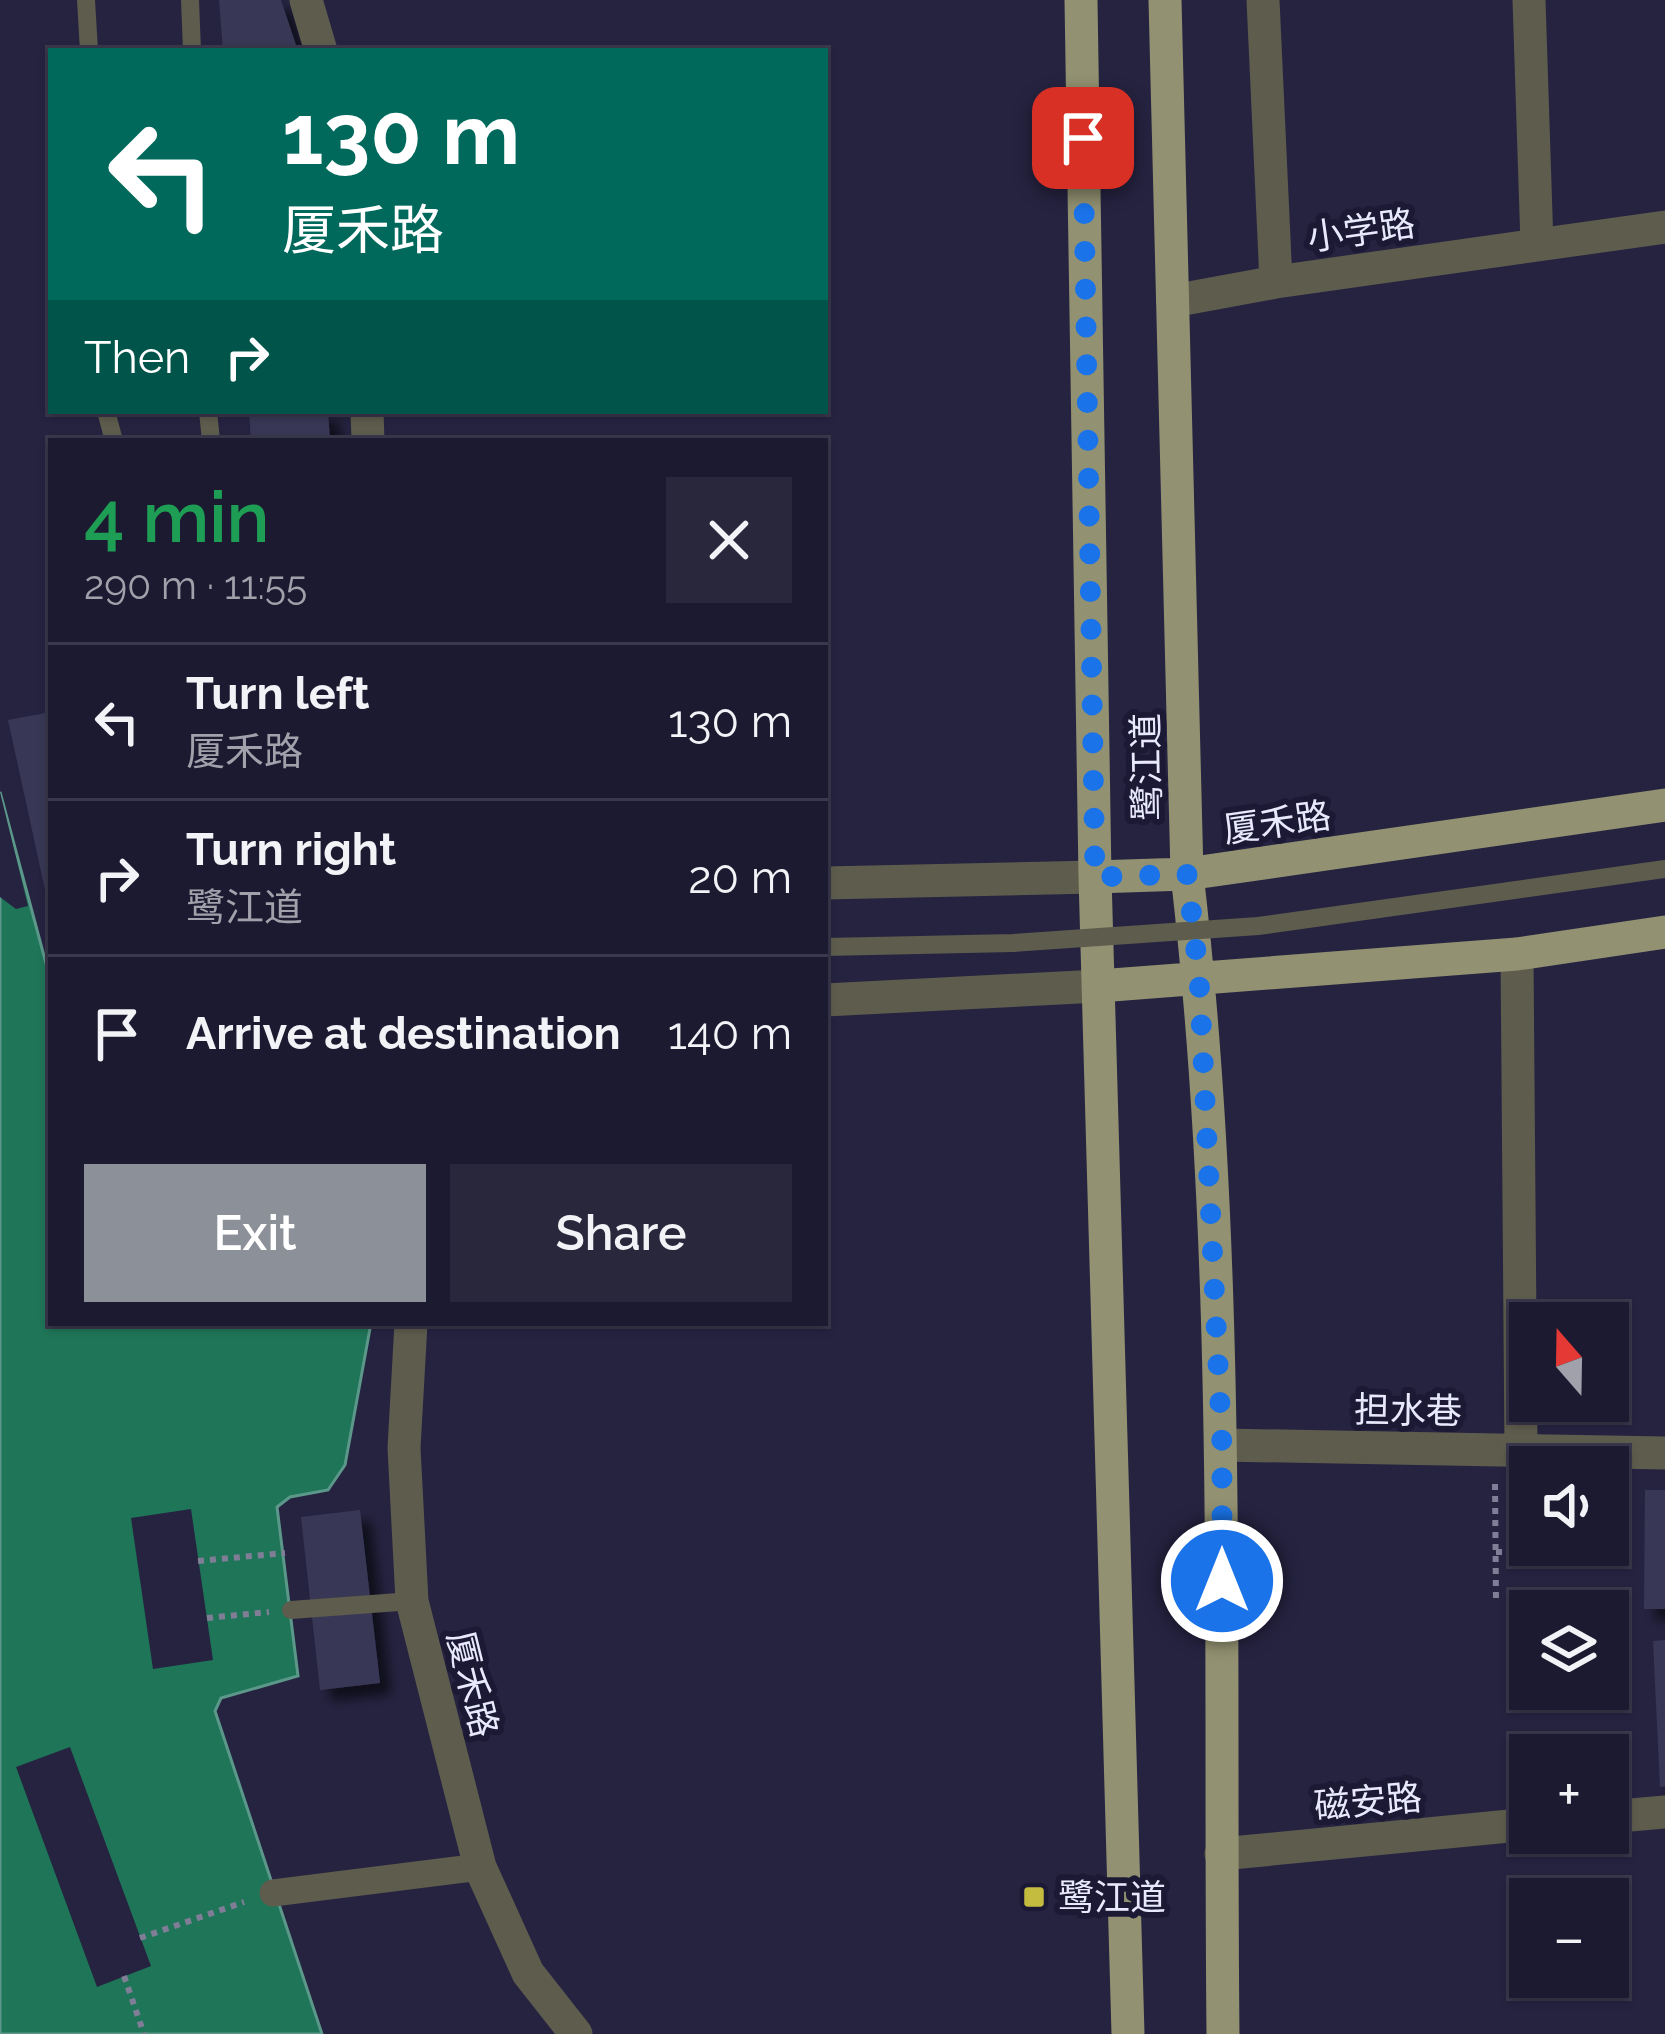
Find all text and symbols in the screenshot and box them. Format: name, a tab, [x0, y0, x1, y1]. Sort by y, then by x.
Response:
text: 130 m	[282, 85, 520, 184]
pin	[1032, 87, 1134, 189]
icon: left	[84, 96, 240, 252]
icon: arrive	[1050, 105, 1116, 171]
text: 厦禾路	[282, 198, 444, 262]
street label: 小学路	[1305, 202, 1417, 258]
icon: right	[214, 324, 280, 390]
text: Then	[84, 331, 190, 384]
text: 4 min	[84, 474, 270, 559]
button: close	[666, 477, 792, 603]
text: 290 m · 11:55	[84, 562, 307, 608]
text: Turn left	[186, 667, 369, 720]
icon: left	[84, 689, 150, 755]
text: 130 m	[668, 695, 792, 748]
street label: 鹭江道	[1124, 713, 1168, 821]
text: 厦禾路	[186, 728, 303, 774]
street label: 厦禾路	[1221, 794, 1333, 850]
text: Turn right	[186, 823, 396, 876]
icon: right	[84, 845, 150, 911]
text: 20 m	[688, 851, 792, 904]
text: 鹭江道	[186, 884, 303, 930]
icon: arrive	[84, 1001, 150, 1067]
text: Arrive at destination	[186, 1007, 621, 1060]
text: 140 m	[668, 1007, 792, 1060]
button: Exit	[84, 1164, 426, 1302]
button: Share	[450, 1164, 792, 1302]
north arrow	[1509, 1302, 1629, 1422]
map controls	[1509, 1302, 1629, 1998]
street label: 担水巷	[1354, 1388, 1462, 1432]
button: sound	[1509, 1446, 1629, 1566]
position arrow	[1159, 1518, 1285, 1644]
button: layers	[1509, 1590, 1629, 1710]
street label: 厦禾路	[440, 1627, 506, 1741]
button: +	[1509, 1734, 1629, 1854]
street label: 磁安路	[1312, 1775, 1424, 1827]
place label: 鹭江道	[1058, 1876, 1166, 1918]
button: −	[1509, 1878, 1629, 1998]
marker: 鹭江道	[1021, 1884, 1047, 1910]

